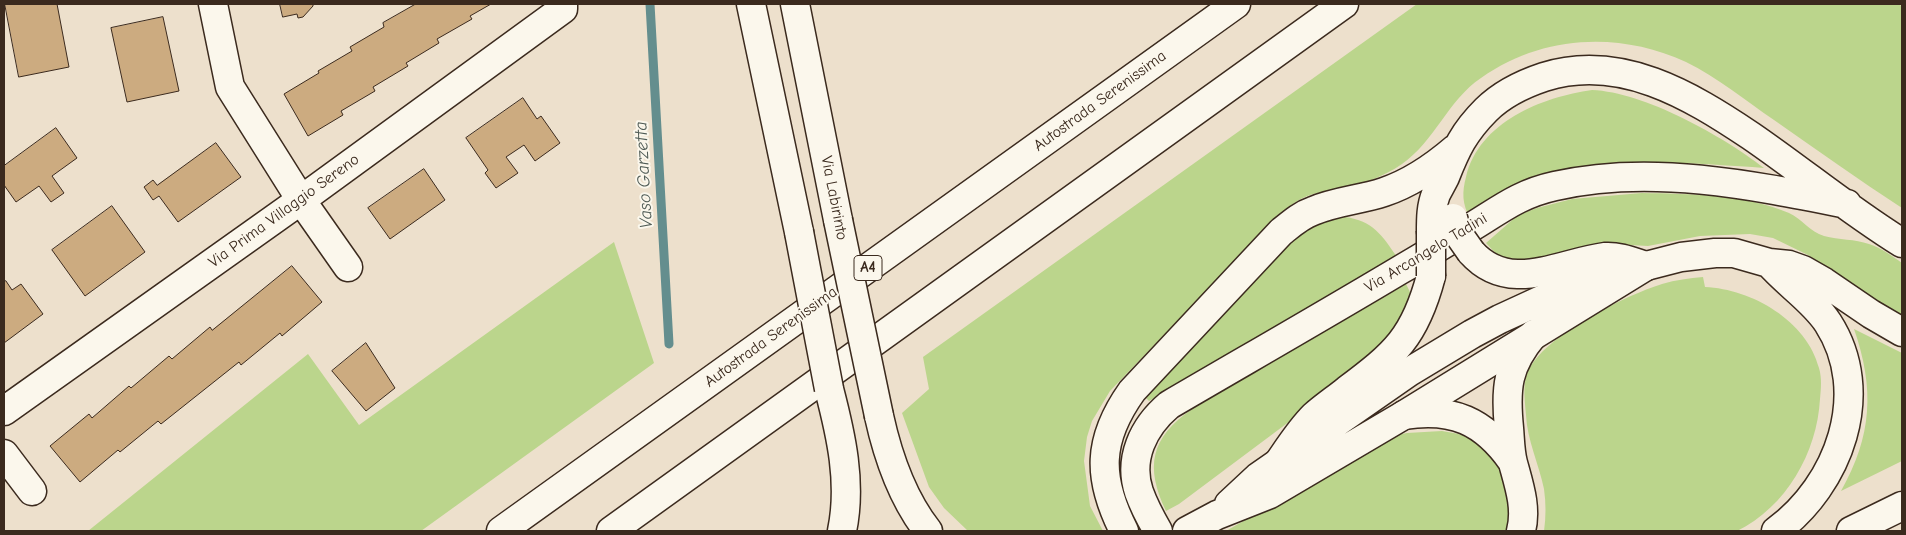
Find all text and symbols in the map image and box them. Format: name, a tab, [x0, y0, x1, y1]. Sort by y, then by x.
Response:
street label: Autostrada Serenissima	[1030, 46, 1170, 156]
water label: Vaso Garzetta	[630, 121, 658, 229]
street label: Via Prima Villaggio Sereno	[205, 150, 363, 272]
street label: Via Labirinto	[816, 154, 852, 242]
street label: Via Arcangelo Tadini	[1361, 209, 1491, 297]
road number: A4	[854, 256, 882, 280]
street label: Autostrada Serenissima	[701, 282, 841, 392]

